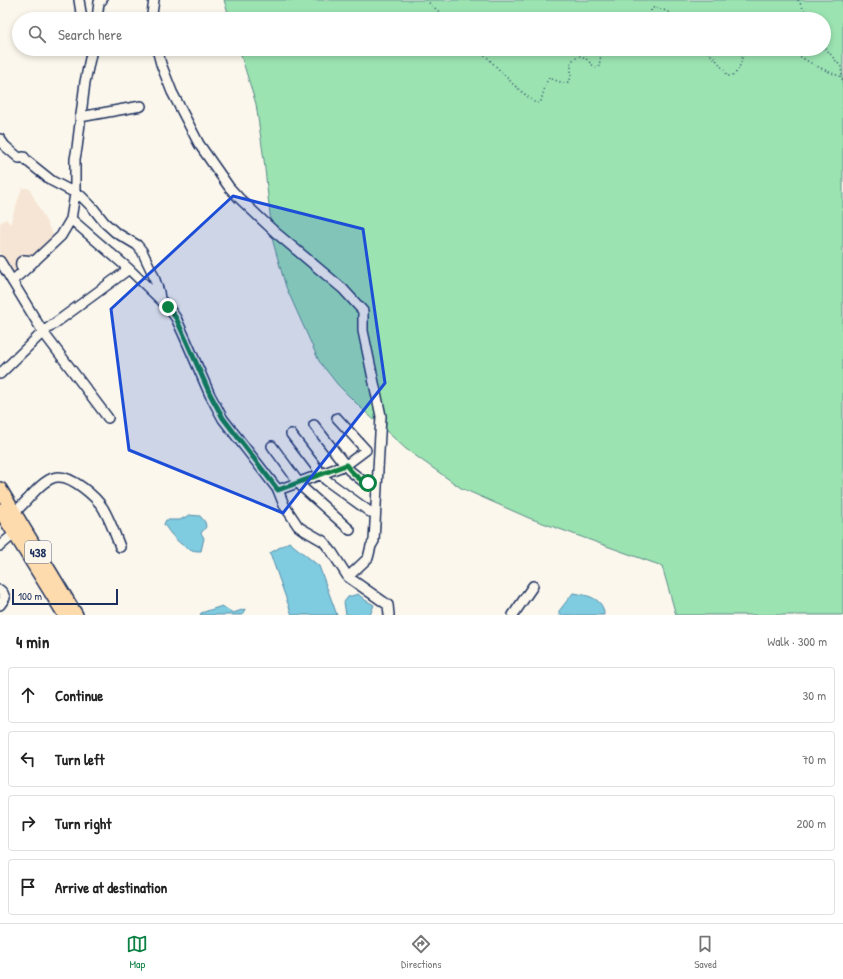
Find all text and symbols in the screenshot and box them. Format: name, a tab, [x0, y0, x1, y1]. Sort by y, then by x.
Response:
search box	[12, 12, 831, 56]
icon: search	[26, 23, 48, 45]
text: Search here	[58, 24, 122, 45]
route end	[159, 298, 177, 316]
route start	[359, 474, 377, 492]
road number: 438	[25, 541, 51, 563]
scale bar	[12, 587, 118, 606]
text: 100 m	[18, 589, 42, 603]
text: 4 min	[16, 630, 49, 653]
text: Walk · 300 m	[767, 632, 827, 650]
icon: ahead	[17, 684, 39, 706]
text: Continue	[55, 685, 103, 706]
text: 30 m	[803, 686, 826, 704]
icon: left	[17, 748, 39, 770]
text: Turn left	[55, 749, 105, 770]
text: 70 m	[802, 750, 826, 768]
icon: right	[17, 812, 39, 834]
text: Turn right	[55, 813, 111, 834]
text: 200 m	[796, 814, 826, 832]
icon: arrive	[17, 876, 39, 898]
text: Arrive at destination	[55, 877, 167, 898]
tab: Map	[126, 933, 148, 971]
tab: Directions	[401, 933, 442, 971]
tab: Saved	[694, 933, 717, 971]

